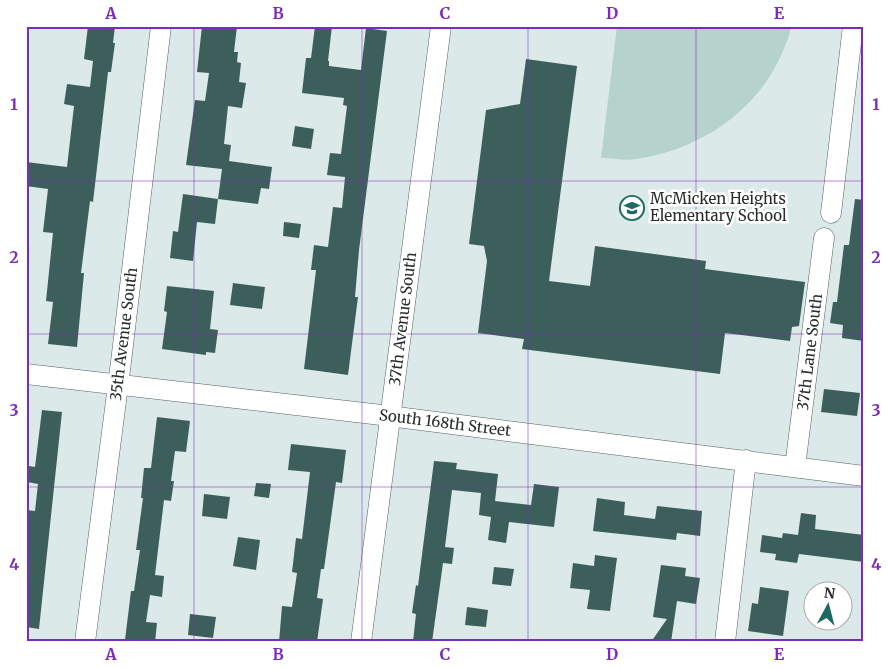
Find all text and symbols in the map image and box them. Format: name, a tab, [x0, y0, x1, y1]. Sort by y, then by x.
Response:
text: A	[104, 3, 117, 23]
text: B	[272, 3, 284, 23]
text: C	[440, 3, 450, 23]
text: D	[606, 3, 618, 23]
text: E	[774, 3, 785, 23]
text: 1	[10, 94, 18, 114]
text: 1	[872, 94, 880, 114]
place label: McMicken Heights Elementary School	[650, 189, 787, 225]
school or university icon: McMicken Heights Elementary School	[619, 195, 645, 221]
text: 2	[9, 247, 19, 267]
text: 2	[871, 247, 881, 267]
street label: 37th Avenue South	[385, 251, 420, 387]
street label: 35th Avenue South	[106, 266, 141, 402]
street label: 37th Lane South	[793, 292, 826, 411]
text: 3	[9, 400, 19, 420]
text: 3	[871, 400, 881, 420]
street label: South 168th Street	[378, 405, 512, 440]
text: 4	[9, 554, 19, 574]
text: 4	[871, 554, 881, 574]
north arrow	[802, 580, 852, 630]
text: N	[823, 583, 836, 603]
text: A	[104, 644, 117, 664]
text: B	[272, 644, 284, 664]
text: C	[440, 644, 450, 664]
text: D	[606, 644, 618, 664]
text: E	[774, 644, 785, 664]

